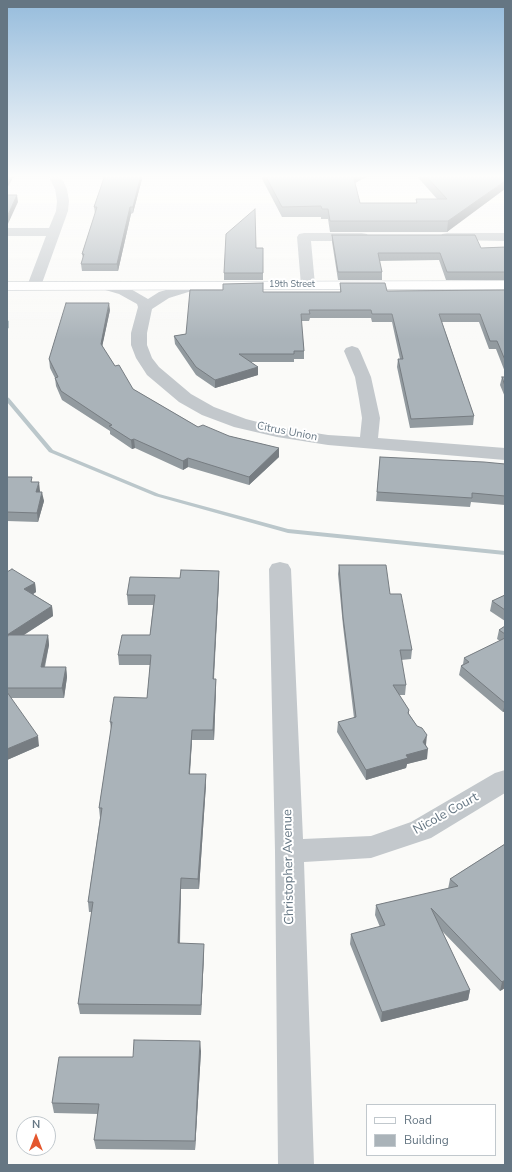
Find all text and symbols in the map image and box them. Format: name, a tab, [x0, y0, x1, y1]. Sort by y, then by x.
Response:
street label: 19th Street	[269, 280, 315, 290]
street label: Citrus Union	[256, 420, 318, 444]
street label: Nicole Court	[411, 790, 481, 838]
street label: Christopher Avenue	[280, 809, 298, 925]
legend	[366, 1104, 496, 1156]
text: Road	[404, 1112, 432, 1128]
north arrow	[16, 1116, 56, 1156]
text: N	[32, 1117, 40, 1132]
text: Building	[404, 1132, 449, 1148]

